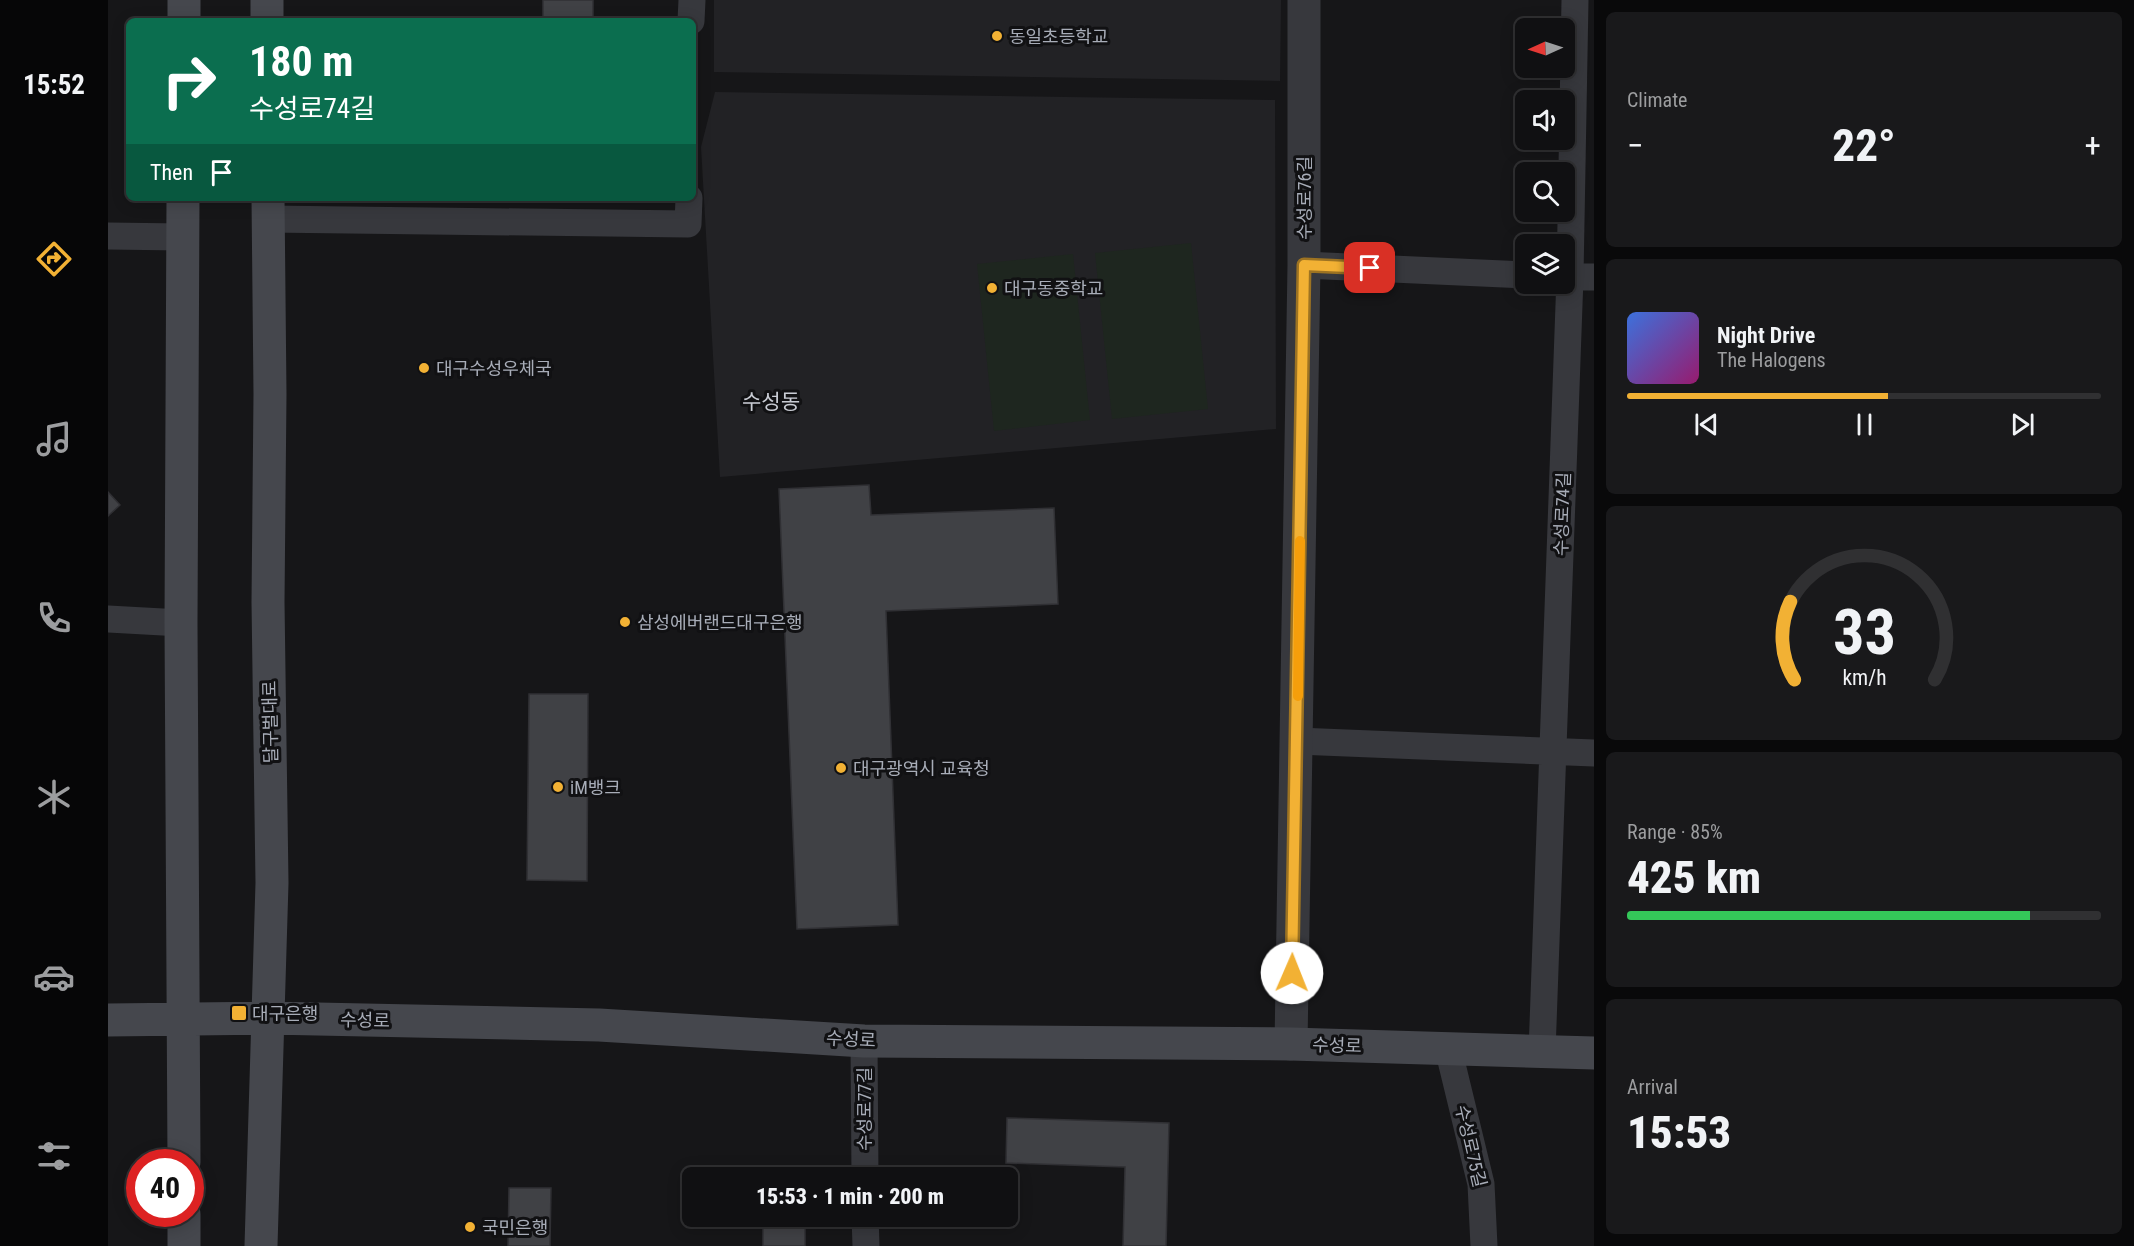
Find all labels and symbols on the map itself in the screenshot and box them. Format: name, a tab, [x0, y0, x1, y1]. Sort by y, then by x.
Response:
north arrow	[1515, 18, 1575, 78]
place label: 동일초등학교	[1009, 26, 1108, 47]
marker: 동일초등학교	[990, 29, 1004, 43]
street label: 수성로76길	[1294, 156, 1315, 240]
pin	[1344, 242, 1395, 293]
place label: 대구동중학교	[1004, 278, 1103, 299]
marker: 대구동중학교	[985, 281, 999, 295]
place label: 대구수성우체국	[436, 358, 552, 379]
marker: 대구수성우체국	[417, 361, 431, 375]
district label: 수성동	[742, 390, 800, 414]
street label: 수성로74길	[1550, 472, 1574, 556]
place label: 삼성에버랜드대구은행	[637, 612, 803, 633]
marker: 삼성에버랜드대구은행	[618, 615, 632, 629]
street label: 달구벌대로	[259, 680, 281, 764]
place label: 대구광역시 교육청	[853, 758, 990, 779]
marker: 대구광역시 교육청	[834, 761, 848, 775]
place label: iM뱅크	[570, 777, 621, 798]
marker: iM뱅크	[551, 780, 565, 794]
position arrow	[1260, 941, 1324, 1005]
place label: 대구은행	[252, 1003, 318, 1024]
marker: 대구은행	[230, 1004, 248, 1022]
street label: 수성로	[340, 1009, 390, 1031]
street label: 수성로	[826, 1027, 876, 1051]
street label: 수성로	[1312, 1034, 1362, 1056]
street label: 수성로77길	[854, 1067, 875, 1151]
street label: 수성로75길	[1451, 1103, 1491, 1189]
speed limit sign: 40	[126, 1149, 204, 1227]
place label: 국민은행	[482, 1217, 548, 1238]
marker: 국민은행	[463, 1220, 477, 1234]

